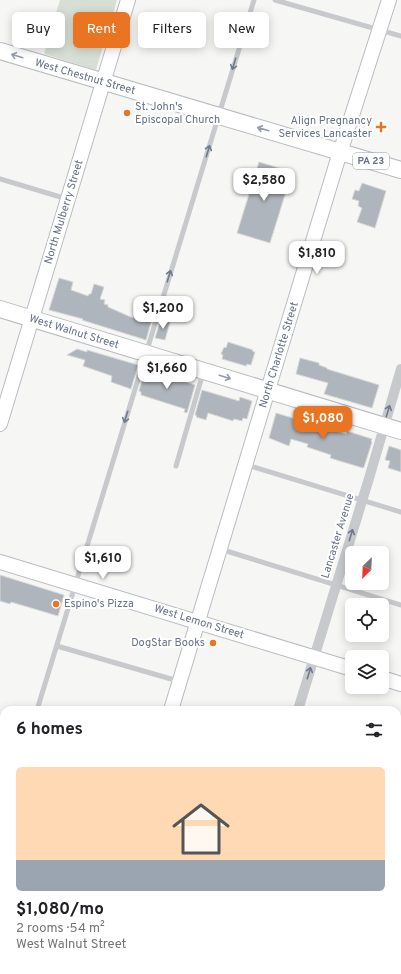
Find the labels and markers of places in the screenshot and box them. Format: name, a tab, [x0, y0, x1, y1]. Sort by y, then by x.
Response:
place label: St. John's Episcopal Church	[135, 100, 220, 127]
marker: St. John's Episcopal Church	[122, 108, 132, 118]
place label: Align Pregnancy Services Lancaster	[279, 114, 373, 141]
marker: Align Pregnancy Services Lancaster	[375, 121, 387, 133]
pin: $2,580	[231, 168, 297, 202]
pin: $1,810	[284, 241, 350, 275]
pin: $1,200	[130, 296, 196, 330]
pin: $1,660	[134, 356, 200, 390]
pin: $1,080	[290, 406, 356, 440]
pin: $1,610	[70, 546, 136, 580]
place label: Espino's Pizza	[64, 597, 134, 611]
marker: Espino's Pizza	[51, 599, 61, 609]
place label: DogStar Books	[131, 636, 205, 650]
marker: DogStar Books	[208, 638, 218, 648]

